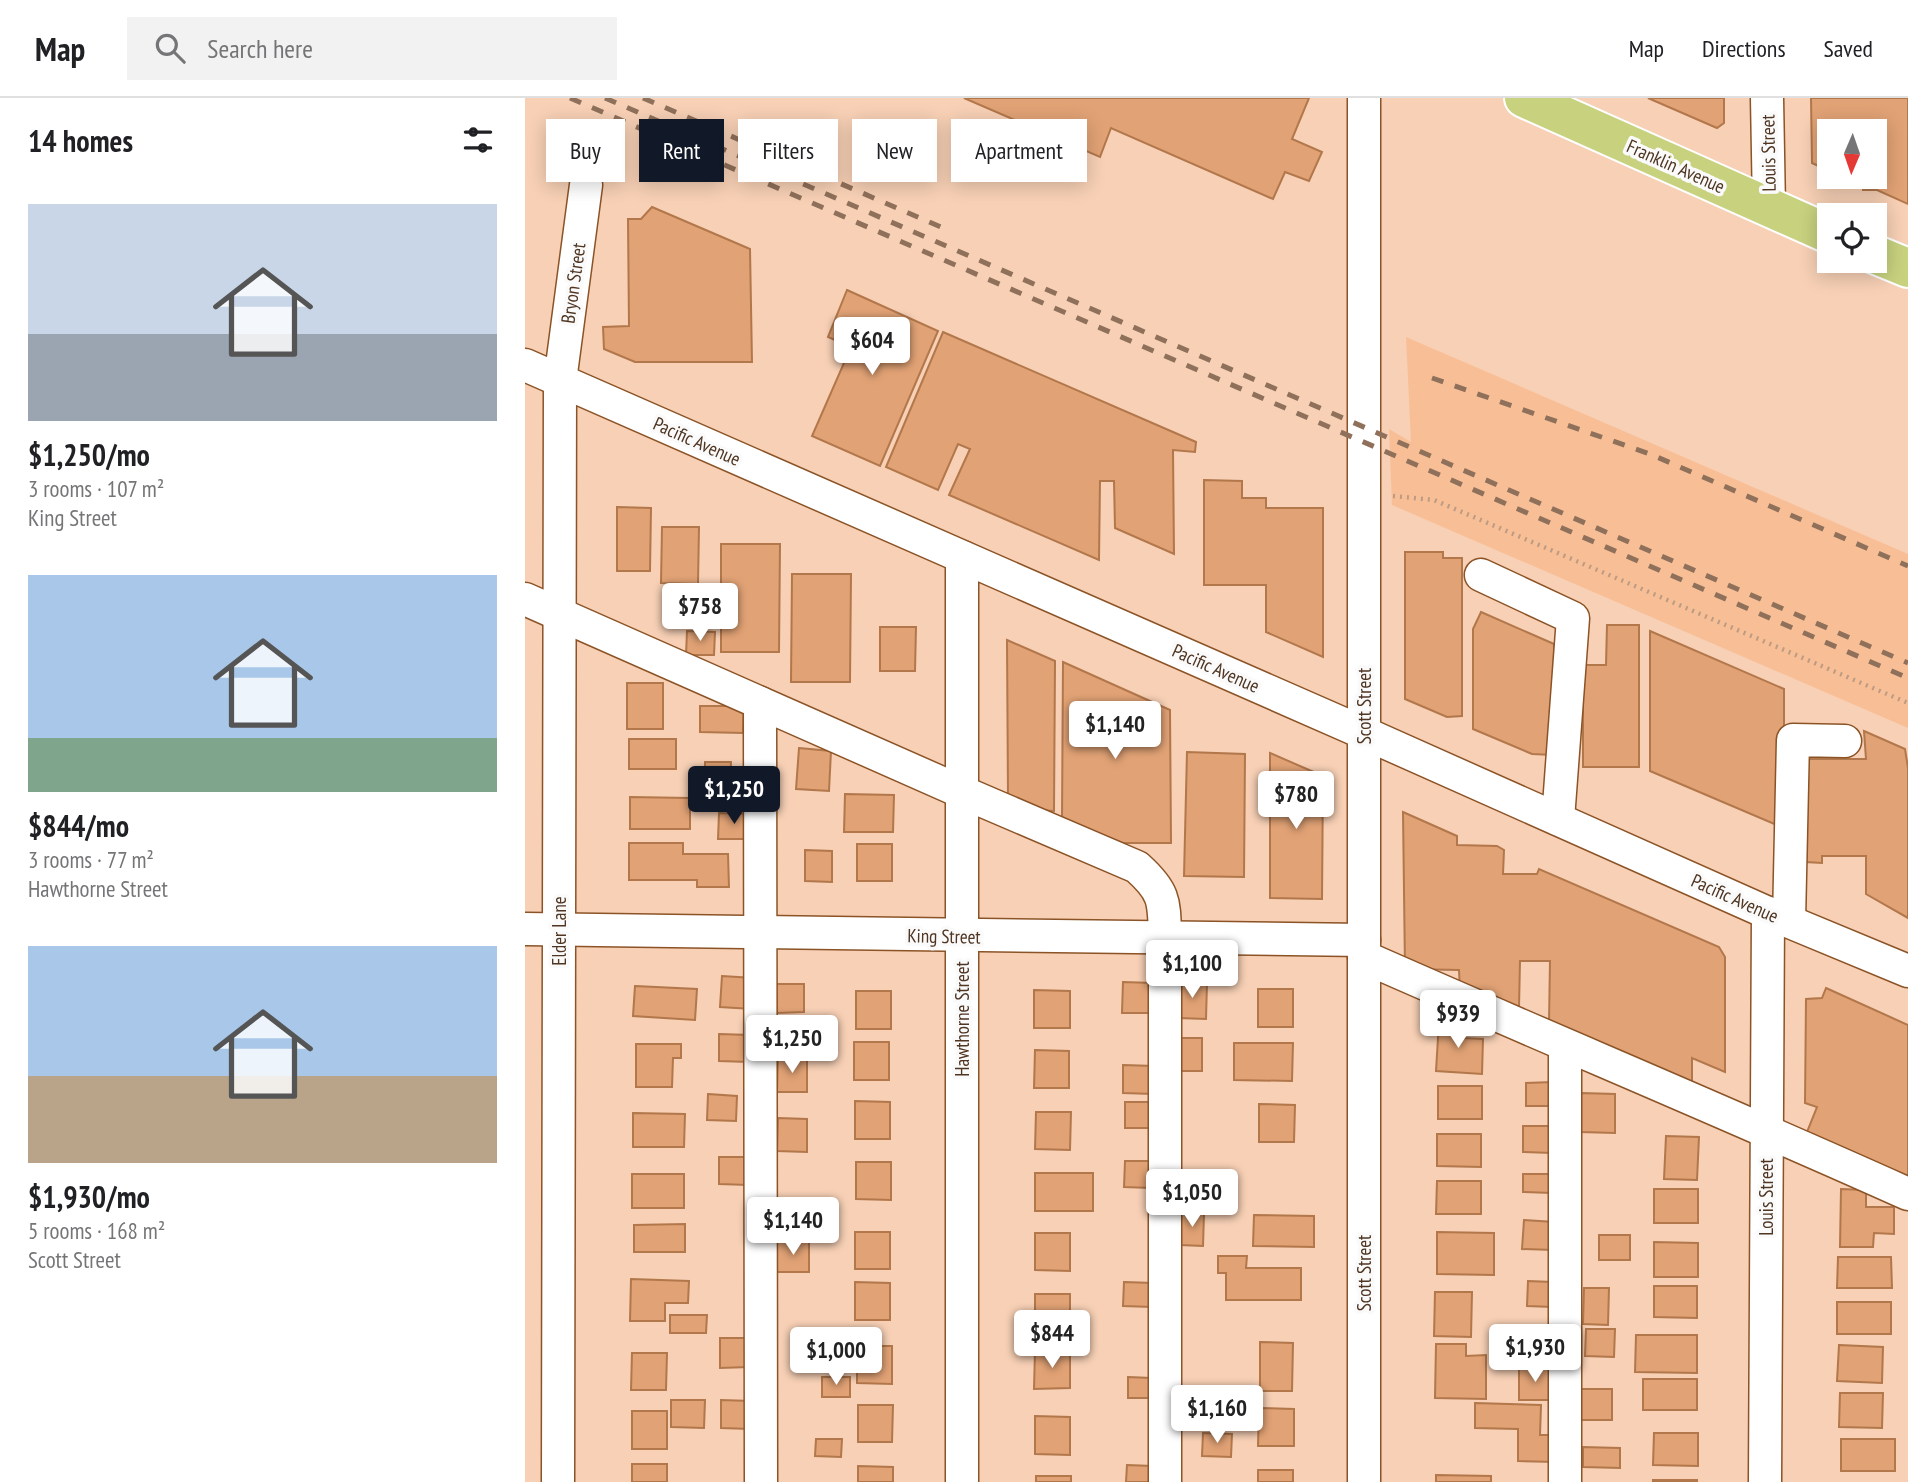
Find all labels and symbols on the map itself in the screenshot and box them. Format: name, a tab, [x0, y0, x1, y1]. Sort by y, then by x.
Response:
street label: Louis Street	[1755, 113, 1781, 192]
north arrow	[1817, 119, 1887, 189]
street label: Franklin Avenue	[1623, 134, 1729, 198]
street label: Bryon Street	[555, 240, 591, 325]
pin: $604	[831, 317, 913, 377]
street label: Pacific Avenue	[650, 411, 744, 471]
pin: $758	[659, 584, 741, 643]
street label: Pacific Avenue	[1169, 638, 1263, 698]
street label: Scott Street	[1352, 667, 1376, 744]
pin: $1,140	[1058, 702, 1172, 761]
pin: $1,250	[677, 766, 791, 826]
pin: $780	[1255, 772, 1337, 831]
street label: Pacific Avenue	[1688, 868, 1782, 928]
street label: Elder Lane	[547, 896, 571, 966]
street label: King Street	[907, 923, 982, 949]
pin: $1,100	[1135, 940, 1249, 1000]
street label: Hawthorne Street	[950, 960, 974, 1077]
pin: $939	[1417, 990, 1499, 1050]
pin: $1,250	[735, 1016, 849, 1075]
street label: Louis Street	[1754, 1158, 1778, 1236]
pin: $1,050	[1135, 1170, 1249, 1229]
pin: $1,140	[736, 1198, 850, 1257]
street label: Scott Street	[1352, 1234, 1376, 1311]
pin: $844	[1011, 1310, 1093, 1370]
pin: $1,930	[1478, 1324, 1592, 1384]
pin: $1,000	[779, 1328, 893, 1387]
pin: $1,160	[1160, 1386, 1274, 1445]

